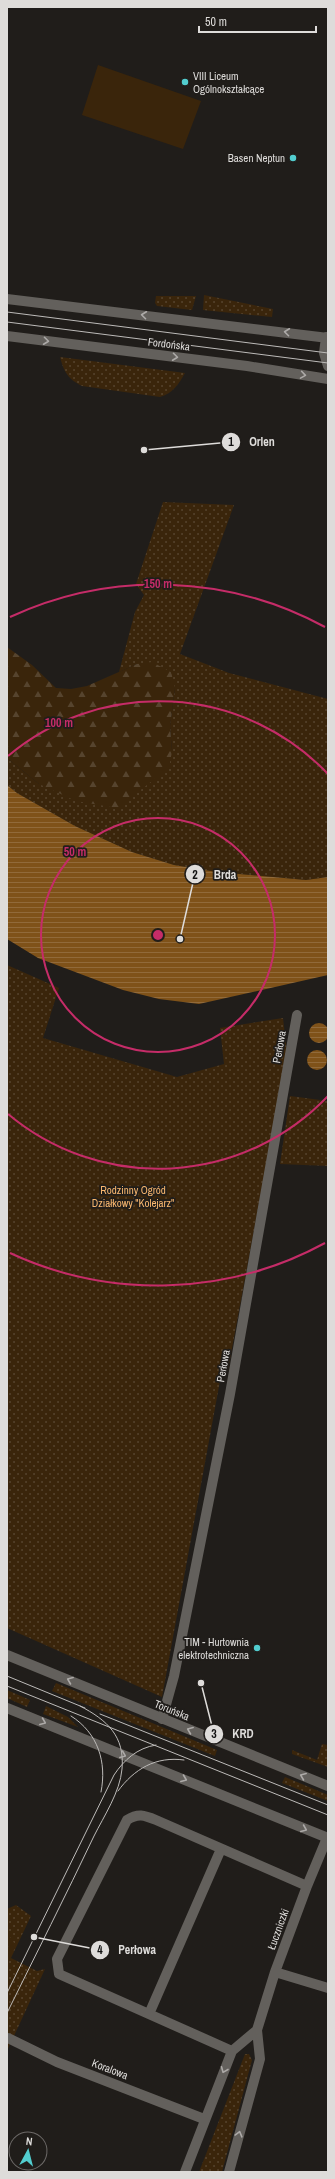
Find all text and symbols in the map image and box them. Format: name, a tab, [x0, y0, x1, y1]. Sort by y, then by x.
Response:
scale bar	[199, 8, 316, 34]
text: 50 m	[205, 14, 227, 30]
place label: VIII Liceum Ogólnokształcące	[193, 69, 264, 96]
marker: VIII Liceum Ogólnokształcące	[180, 77, 190, 87]
place label: Basen Neptun	[228, 151, 285, 165]
marker: Basen Neptun	[288, 153, 298, 163]
one-way arrow	[141, 311, 147, 320]
one-way arrow	[284, 328, 290, 337]
street label: Fordońska	[147, 334, 191, 354]
one-way arrow	[43, 336, 49, 345]
one-way arrow	[172, 352, 178, 361]
one-way arrow	[300, 370, 306, 379]
callout: Orlen	[221, 430, 283, 454]
text: 1	[228, 434, 234, 450]
text: Orlen	[249, 434, 275, 450]
text: 150 m	[144, 576, 172, 592]
text: 100 m	[45, 715, 73, 731]
text: 50 m	[64, 844, 86, 860]
callout: Brda	[185, 862, 244, 886]
text: 2	[192, 867, 198, 883]
text: Brda	[214, 867, 237, 883]
centre of rings	[151, 928, 165, 942]
street label: Perłowa	[269, 1030, 289, 1064]
park label: Rodzinny Ogród Działkowy "Kolejarz"	[92, 1183, 174, 1210]
street label: Perłowa	[213, 1349, 233, 1383]
place label: TIM - Hurtownia elektrotechniczna	[178, 1635, 249, 1662]
marker: TIM - Hurtownia elektrotechniczna	[252, 1643, 262, 1653]
one-way arrow	[67, 1677, 74, 1685]
street label: Toruńska	[152, 1697, 192, 1723]
one-way arrow	[40, 1718, 47, 1726]
callout: KRD	[204, 1722, 261, 1746]
text: 3	[211, 1726, 217, 1742]
text: KRD	[232, 1726, 254, 1742]
one-way arrow	[187, 1727, 195, 1735]
one-way arrow	[119, 1750, 126, 1758]
one-way arrow	[300, 1773, 307, 1781]
one-way arrow	[181, 1775, 188, 1783]
one-way arrow	[301, 1824, 308, 1832]
street label: Łuczniczki	[264, 1907, 292, 1951]
callout: Perłowa	[90, 1938, 163, 1962]
text: 4	[97, 1942, 103, 1958]
text: Perłowa	[118, 1942, 156, 1958]
street label: Koralowa	[90, 2056, 130, 2082]
one-way arrow	[221, 2066, 229, 2073]
north arrow	[8, 2131, 48, 2171]
one-way arrow	[235, 2131, 243, 2138]
text: N	[25, 2134, 33, 2148]

